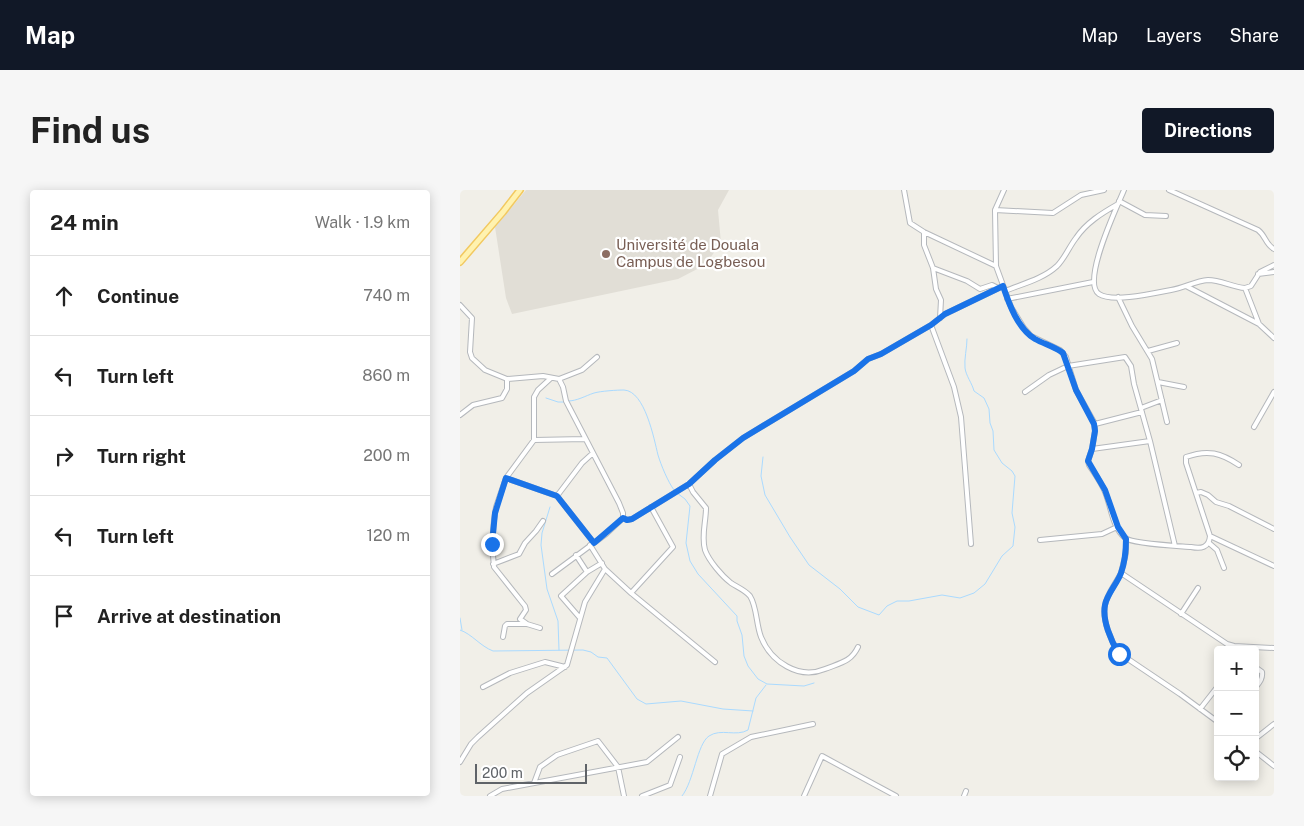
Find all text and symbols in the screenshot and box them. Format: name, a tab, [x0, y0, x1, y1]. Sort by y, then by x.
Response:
text: Map	[25, 21, 75, 49]
text: Map	[1082, 25, 1118, 46]
text: Layers	[1146, 25, 1202, 46]
text: Share	[1230, 25, 1279, 46]
button: Directions	[1142, 108, 1274, 153]
text: Find us	[30, 110, 150, 151]
text: 24 min	[50, 210, 119, 235]
text: Walk · 1.9 km	[315, 213, 410, 232]
place label: Université de Douala Campus de Logbesou	[616, 236, 765, 270]
marker: Université de Douala Campus de Logbesou	[600, 248, 612, 260]
icon: ahead	[50, 282, 78, 310]
text: Continue	[97, 285, 179, 307]
text: 740 m	[363, 286, 410, 305]
icon: left	[50, 362, 78, 390]
text: Turn left	[97, 365, 174, 387]
text: 860 m	[362, 366, 410, 385]
icon: right	[50, 442, 78, 470]
text: Turn right	[97, 445, 186, 467]
text: 200 m	[363, 446, 410, 465]
icon: left	[50, 522, 78, 550]
text: Turn left	[97, 525, 174, 547]
text: 120 m	[366, 526, 410, 545]
route end	[481, 533, 504, 556]
icon: arrive	[50, 602, 78, 630]
text: Arrive at destination	[97, 605, 281, 627]
route start	[1108, 643, 1131, 666]
map controls	[1214, 646, 1259, 781]
button: +	[1214, 646, 1259, 691]
button: −	[1214, 691, 1259, 736]
button: locate	[1214, 736, 1259, 781]
scale bar	[475, 761, 588, 784]
text: 200 m	[482, 765, 523, 781]

